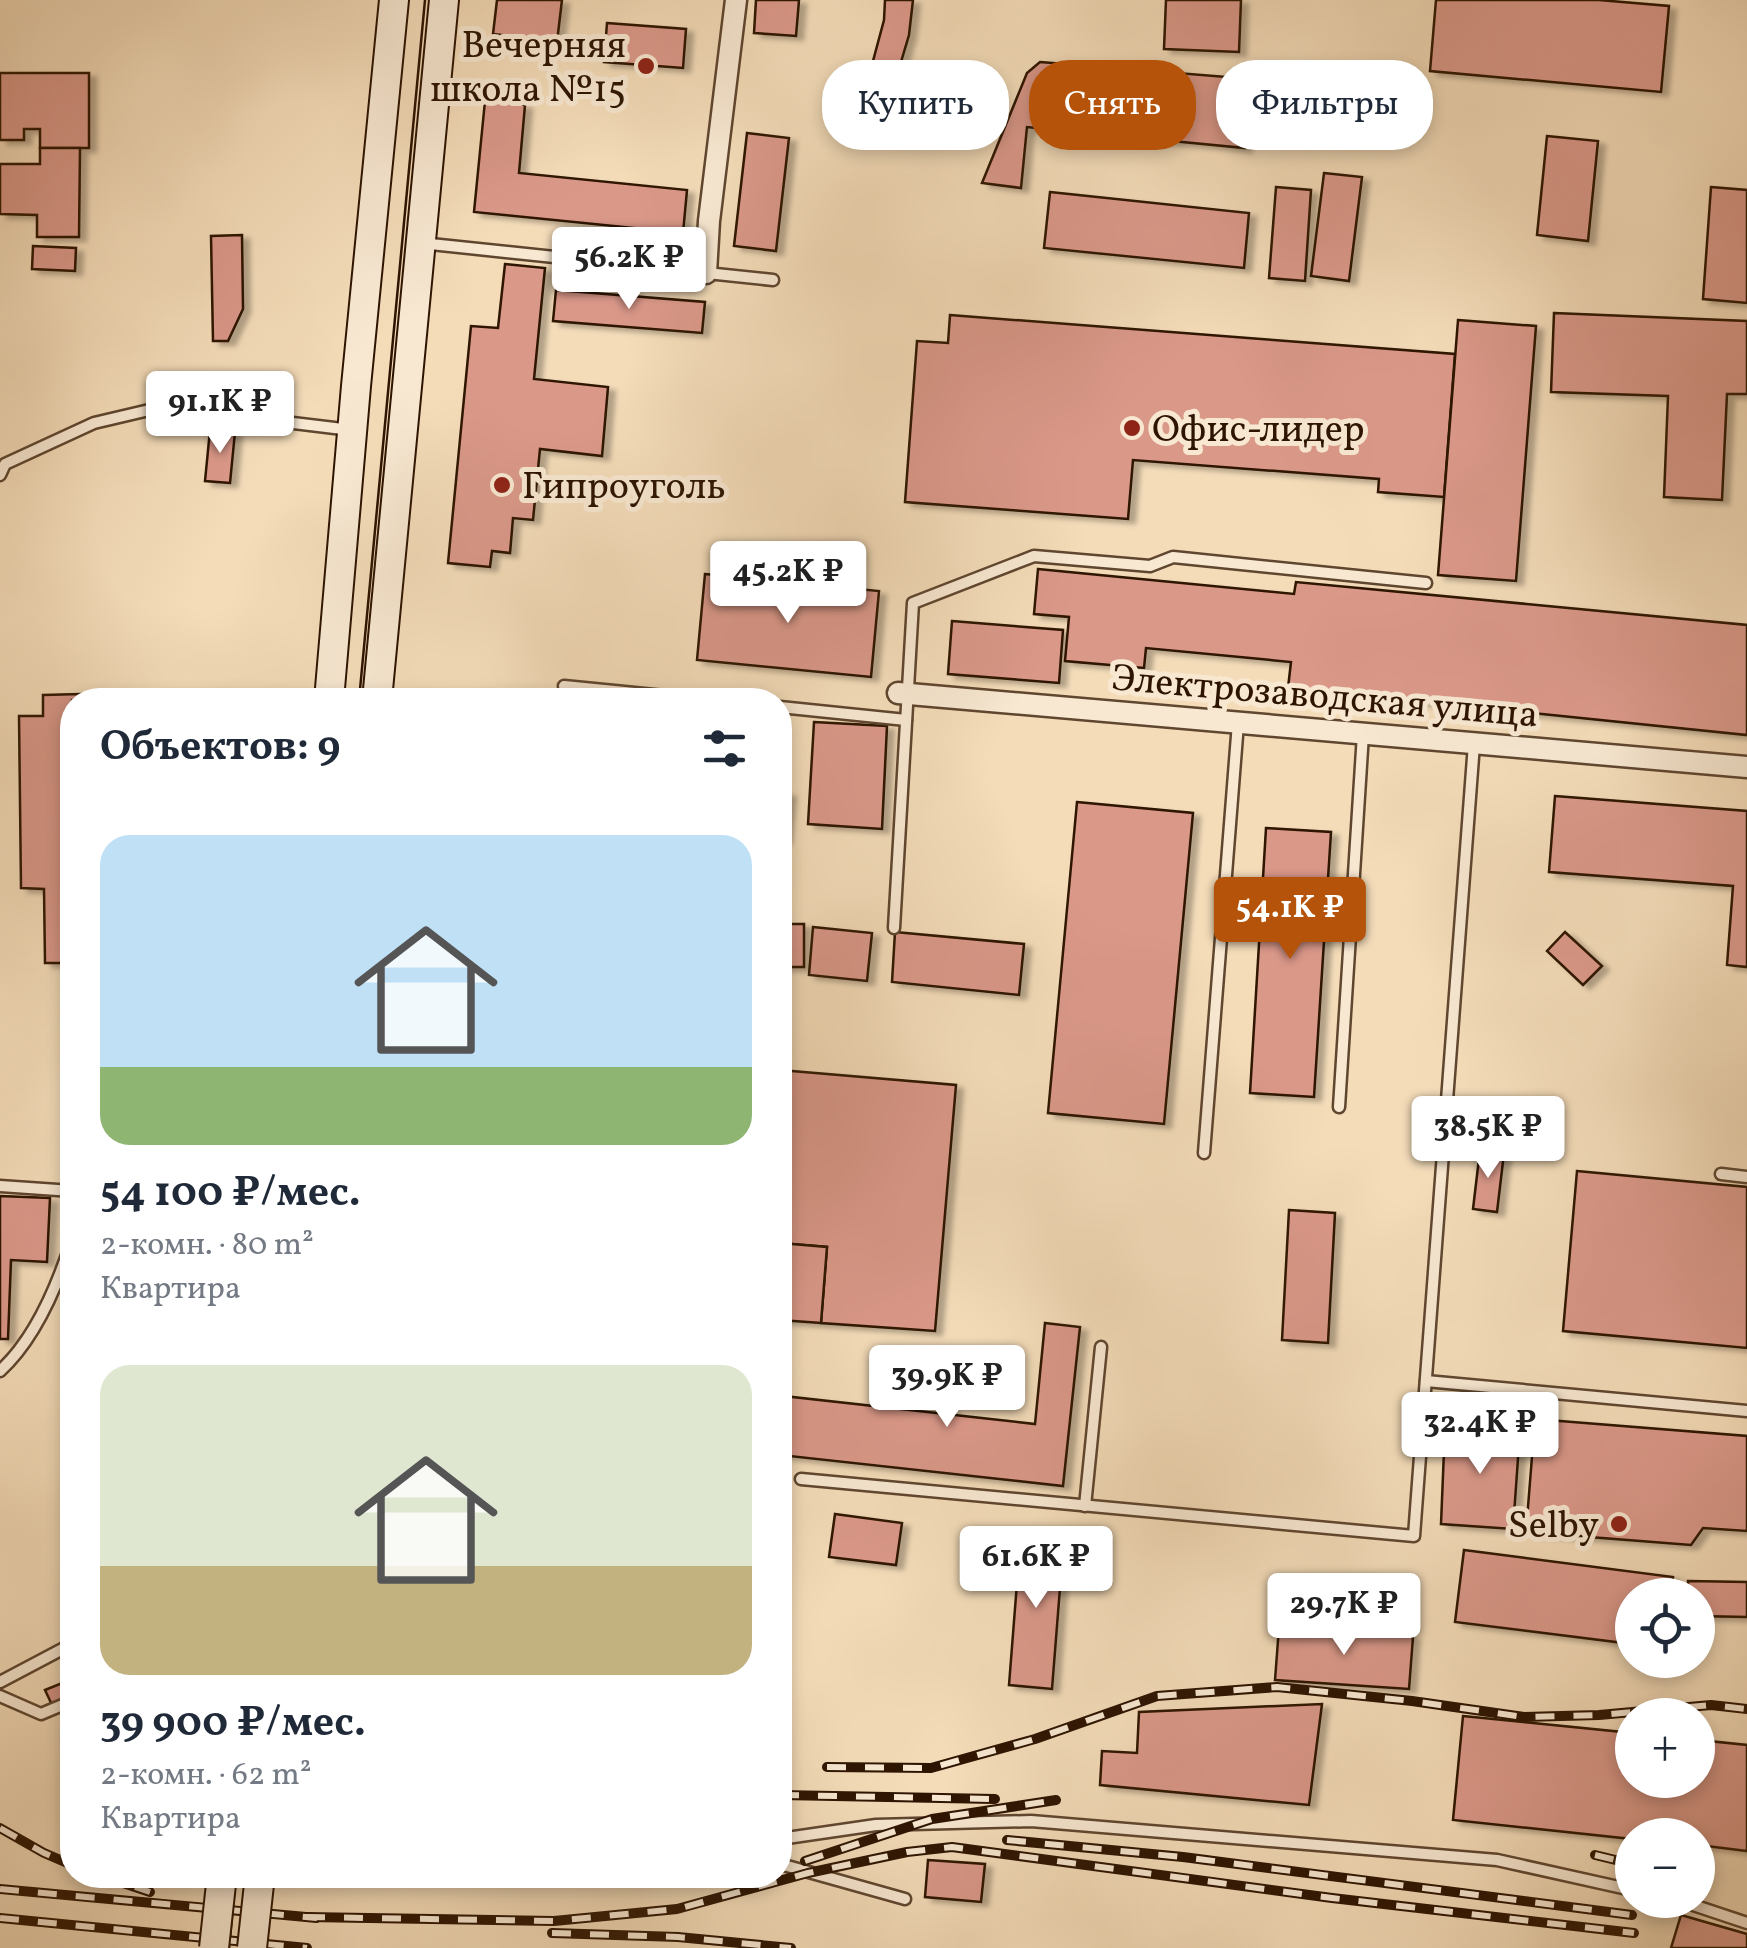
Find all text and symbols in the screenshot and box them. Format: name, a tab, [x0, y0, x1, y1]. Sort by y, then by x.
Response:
place label: Вечерняя школа №15	[430, 21, 626, 118]
marker: Вечерняя школа №15	[635, 55, 657, 77]
chip: Купить	[822, 60, 1009, 150]
chip: Снять	[1029, 60, 1196, 150]
chip: Фильтры	[1216, 60, 1433, 150]
pin: 56.2K ₽	[537, 227, 721, 312]
text: 56.2K ₽	[574, 237, 684, 281]
pin: 91.1K ₽	[128, 371, 312, 456]
text: 91.1K ₽	[168, 381, 272, 425]
place label: Офис-лидер	[1152, 405, 1365, 458]
marker: Офис-лидер	[1121, 417, 1143, 439]
place label: Гипроуголь	[522, 462, 726, 515]
marker: Гипроуголь	[491, 474, 513, 496]
pin: 45.2K ₽	[696, 541, 880, 626]
text: 45.2K ₽	[732, 551, 844, 595]
street label: Электрозаводская улица	[1109, 653, 1540, 744]
text: Объектов: 9	[100, 719, 340, 778]
icon: filters	[697, 721, 752, 776]
pin: 54.1K ₽	[1198, 877, 1382, 962]
text: 54.1K ₽	[1236, 887, 1344, 931]
icon: home	[336, 900, 516, 1080]
pin: 38.5K ₽	[1396, 1096, 1580, 1181]
text: 38.5K ₽	[1434, 1106, 1542, 1150]
text: 54 100 ₽/мес.	[100, 1165, 361, 1224]
text: 2-комн. · 80 m²	[100, 1224, 314, 1268]
text: Квартира	[100, 1268, 241, 1312]
pin: 39.9K ₽	[855, 1345, 1039, 1430]
text: 39.9K ₽	[891, 1355, 1003, 1399]
pin: 32.4K ₽	[1388, 1392, 1572, 1477]
text: 32.4K ₽	[1424, 1402, 1536, 1446]
icon: home	[336, 1430, 516, 1610]
place label: Selby	[1508, 1501, 1599, 1554]
marker: Selby	[1608, 1513, 1630, 1535]
pin: 61.6K ₽	[944, 1526, 1128, 1611]
text: 61.6K ₽	[982, 1536, 1090, 1580]
pin: 29.7K ₽	[1252, 1573, 1436, 1658]
map controls	[1615, 1578, 1715, 1918]
button: locate	[1615, 1578, 1715, 1678]
text: 29.7K ₽	[1289, 1583, 1399, 1627]
text: 39 900 ₽/мес.	[100, 1695, 366, 1754]
button: +	[1615, 1698, 1715, 1798]
text: 2-комн. · 62 m²	[100, 1754, 312, 1798]
text: Квартира	[100, 1798, 241, 1842]
button: −	[1615, 1818, 1715, 1918]

